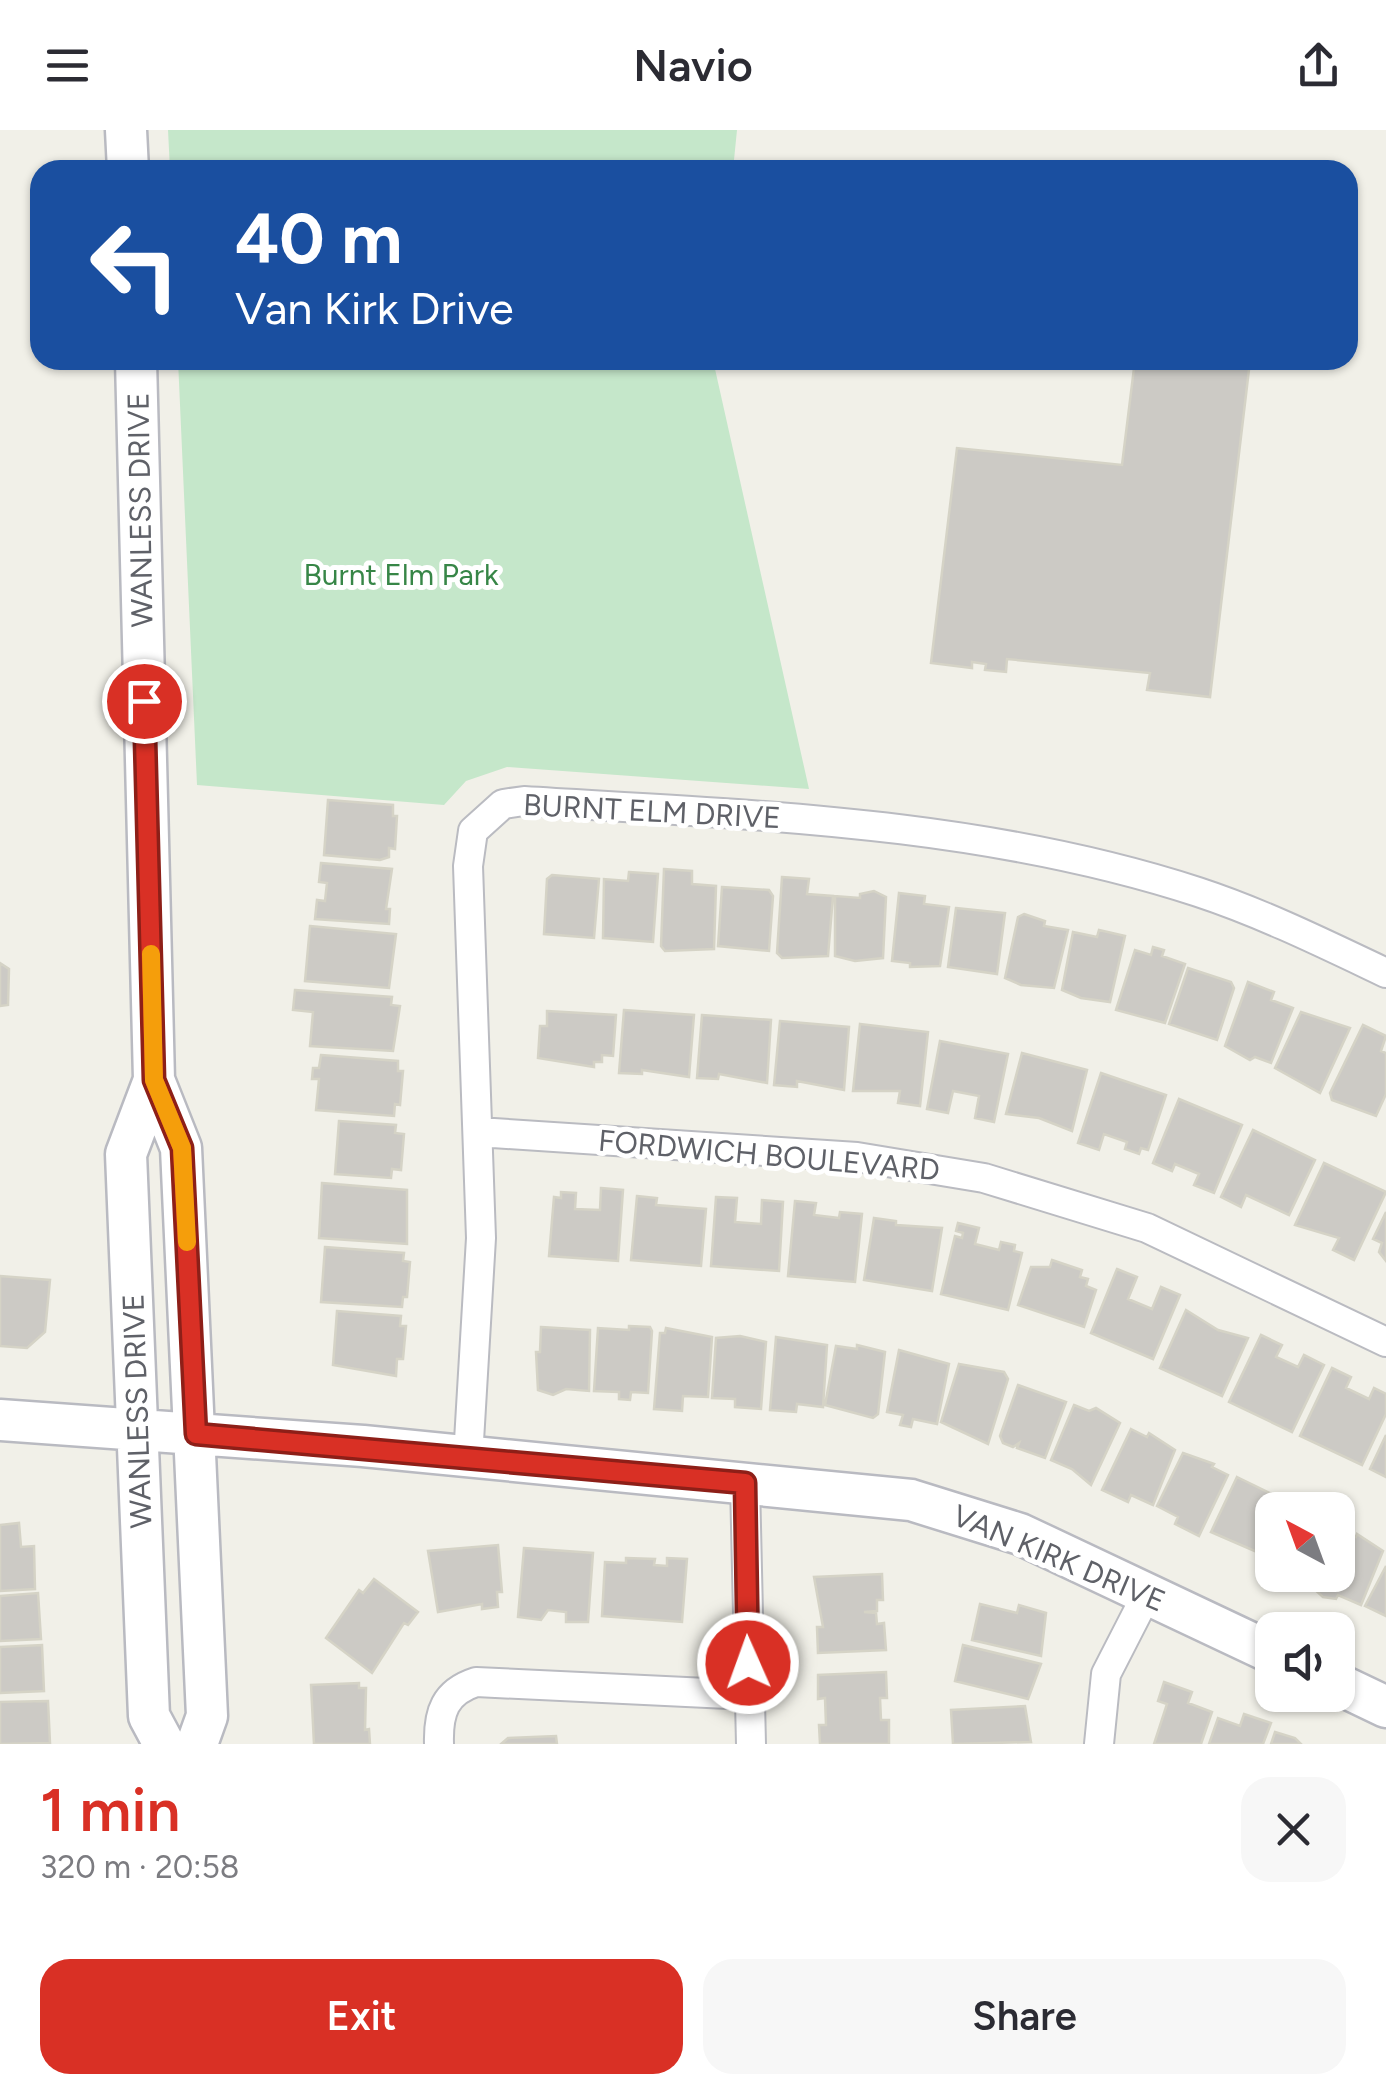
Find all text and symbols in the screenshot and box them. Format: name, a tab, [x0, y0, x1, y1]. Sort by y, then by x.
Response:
icon: menu	[40, 38, 95, 93]
text: Navio	[633, 38, 753, 92]
icon: share	[1291, 38, 1346, 93]
text: 40 m	[235, 196, 402, 281]
icon: left	[70, 200, 200, 330]
text: Van Kirk Drive	[235, 281, 514, 335]
street label: WANLESS DRIVE	[119, 392, 161, 628]
park label: Burnt Elm Park	[303, 556, 499, 593]
pin	[102, 659, 187, 744]
icon: arrive	[117, 674, 172, 729]
street label: BURNT ELM DRIVE	[522, 786, 782, 836]
street label: FORDWICH BOULEVARD	[597, 1122, 941, 1188]
street label: WANLESS DRIVE	[114, 1293, 160, 1529]
north arrow	[1255, 1492, 1355, 1592]
map controls	[1255, 1492, 1355, 1712]
street label: VAN KIRK DRIVE	[947, 1497, 1171, 1619]
position arrow	[696, 1611, 800, 1715]
button: sound	[1255, 1612, 1355, 1712]
text: 1 min	[40, 1774, 180, 1846]
button: close	[1241, 1777, 1346, 1882]
text: 320 m · 20:58	[40, 1848, 239, 1886]
button: Exit	[40, 1959, 683, 2074]
button: Share	[703, 1959, 1346, 2074]

